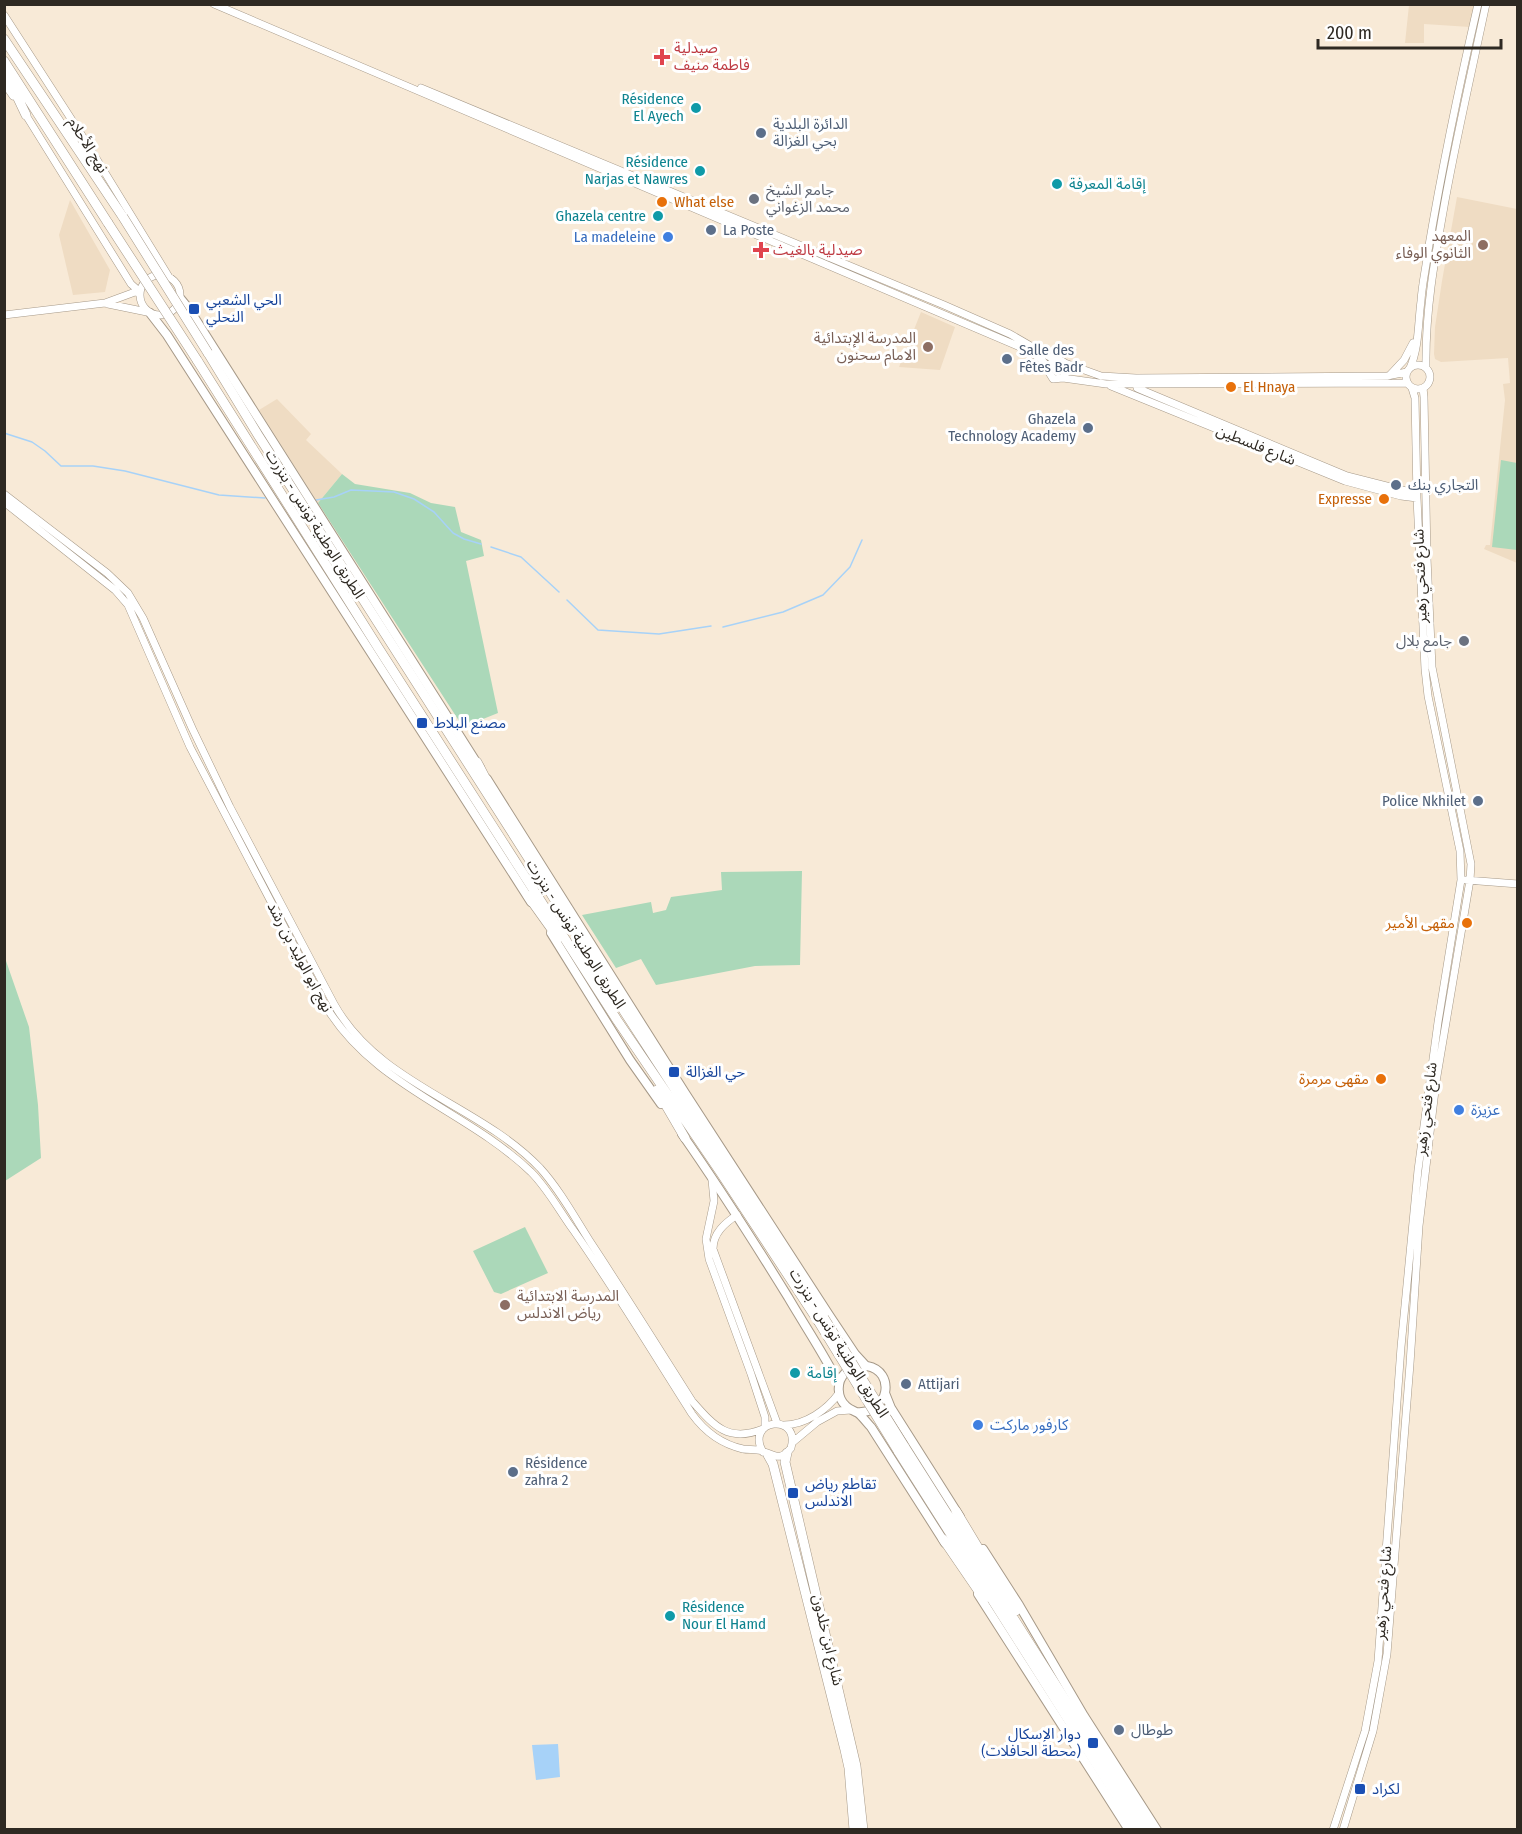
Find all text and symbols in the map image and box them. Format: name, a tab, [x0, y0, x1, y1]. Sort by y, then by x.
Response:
scale bar	[1318, 12, 1501, 50]
text: 200 m	[1327, 22, 1372, 44]
place label: صيدلية فاطمة منيف	[674, 39, 750, 74]
marker: صيدلية فاطمة منيف	[655, 50, 669, 64]
place label: Résidence El Ayech	[622, 90, 684, 125]
marker: Résidence El Ayech	[689, 101, 703, 115]
street label: نهج الأحلام	[61, 114, 112, 178]
place label: الدائرة البلدية بحي الغزالة	[773, 115, 848, 152]
marker: الدائرة البلدية بحي الغزالة	[754, 126, 768, 140]
place label: Résidence Narjas et Nawres	[585, 153, 688, 188]
marker: Résidence Narjas et Nawres	[693, 164, 707, 178]
place label: إقامة المعرفة	[1069, 175, 1147, 194]
marker: إقامة المعرفة	[1050, 177, 1064, 191]
place label: جامع الشيخ محمد الزغواني	[766, 181, 850, 218]
marker: جامع الشيخ محمد الزغواني	[747, 192, 761, 206]
place label: What else	[674, 193, 734, 211]
marker: What else	[655, 195, 669, 209]
place label: Ghazela centre	[556, 207, 646, 225]
marker: Ghazela centre	[651, 209, 665, 223]
place label: La Poste	[723, 221, 774, 239]
marker: La Poste	[704, 223, 718, 237]
place label: المعهد الثانوي الوفاء	[1396, 227, 1471, 264]
place label: La madeleine	[574, 228, 656, 246]
marker: La madeleine	[661, 230, 675, 244]
marker: المعهد الثانوي الوفاء	[1476, 238, 1490, 252]
place label: صيدلية بالغيث	[773, 241, 863, 259]
marker: صيدلية بالغيث	[754, 243, 768, 257]
place label: الحي الشعبي النحلي	[206, 291, 282, 328]
marker: الحي الشعبي النحلي	[187, 302, 201, 316]
place label: المدرسة الإبتدائية الامام سحنون	[814, 329, 916, 366]
marker: المدرسة الإبتدائية الامام سحنون	[921, 340, 935, 354]
place label: Salle des Fêtes Badr	[1019, 341, 1084, 376]
marker: Salle des Fêtes Badr	[1000, 352, 1014, 366]
place label: El Hnaya	[1243, 378, 1295, 396]
marker: El Hnaya	[1224, 380, 1238, 394]
place label: Ghazela Technology Academy	[948, 410, 1076, 445]
marker: Ghazela Technology Academy	[1081, 421, 1095, 435]
street label: شارع فلسطين	[1213, 421, 1298, 472]
street label: الطريق الوطنية تونس - بنزرت	[261, 446, 368, 603]
place label: التجاري بنك	[1408, 476, 1478, 496]
marker: التجاري بنك	[1389, 478, 1403, 492]
place label: Expresse	[1318, 490, 1372, 508]
marker: Expresse	[1377, 492, 1391, 506]
street label: شارع فتحي زهير	[1409, 528, 1434, 624]
place label: جامع بلال	[1396, 632, 1452, 653]
marker: جامع بلال	[1457, 634, 1471, 648]
place label: مصنع البلاط	[434, 714, 506, 735]
marker: مصنع البلاط	[415, 716, 429, 730]
place label: Police Nkhilet	[1382, 792, 1466, 810]
marker: Police Nkhilet	[1471, 794, 1485, 808]
street label: الطريق الوطنية تونس - بنزرت	[522, 856, 629, 1013]
street label: نهج ابو الوليد بن رشد	[261, 899, 337, 1016]
place label: مقهى الأمير	[1385, 914, 1455, 932]
marker: مقهى الأمير	[1460, 916, 1474, 930]
street label: شارع فتحي زهير	[1411, 1061, 1444, 1158]
place label: حي الغزالة	[686, 1063, 745, 1083]
marker: حي الغزالة	[667, 1065, 681, 1079]
place label: مقهى مرمرة	[1299, 1070, 1369, 1088]
marker: مقهى مرمرة	[1374, 1072, 1388, 1086]
place label: عزيزة	[1471, 1101, 1500, 1119]
marker: عزيزة	[1452, 1103, 1466, 1117]
street label: الطريق الوطنية تونس - بنزرت	[785, 1265, 892, 1422]
place label: المدرسة الابتدائية رياض الاندلس	[517, 1287, 619, 1322]
marker: المدرسة الابتدائية رياض الاندلس	[498, 1298, 512, 1312]
place label: إقامة	[807, 1364, 838, 1383]
marker: إقامة	[788, 1366, 802, 1380]
place label: Attijari	[918, 1375, 960, 1393]
marker: Attijari	[899, 1377, 913, 1391]
place label: كارفور ماركت	[990, 1416, 1069, 1434]
marker: كارفور ماركت	[971, 1418, 985, 1432]
place label: Résidence zahra 2	[525, 1454, 587, 1489]
marker: Résidence zahra 2	[506, 1465, 520, 1479]
place label: تقاطع رياض الاندلس	[805, 1475, 876, 1510]
marker: تقاطع رياض الاندلس	[786, 1486, 800, 1500]
street label: شارع فتحي زهير	[1371, 1545, 1398, 1642]
street label: شارع ابن خلدون	[806, 1593, 847, 1688]
place label: Résidence Nour El Hamd	[682, 1598, 766, 1633]
marker: Résidence Nour El Hamd	[663, 1609, 677, 1623]
place label: طوطال	[1131, 1721, 1173, 1739]
marker: طوطال	[1112, 1723, 1126, 1737]
place label: دوار الإسكال (محطة الحافلات)	[981, 1725, 1081, 1760]
marker: دوار الإسكال (محطة الحافلات)	[1086, 1736, 1100, 1750]
place label: لكراد	[1372, 1780, 1400, 1798]
marker: لكراد	[1353, 1782, 1367, 1796]

